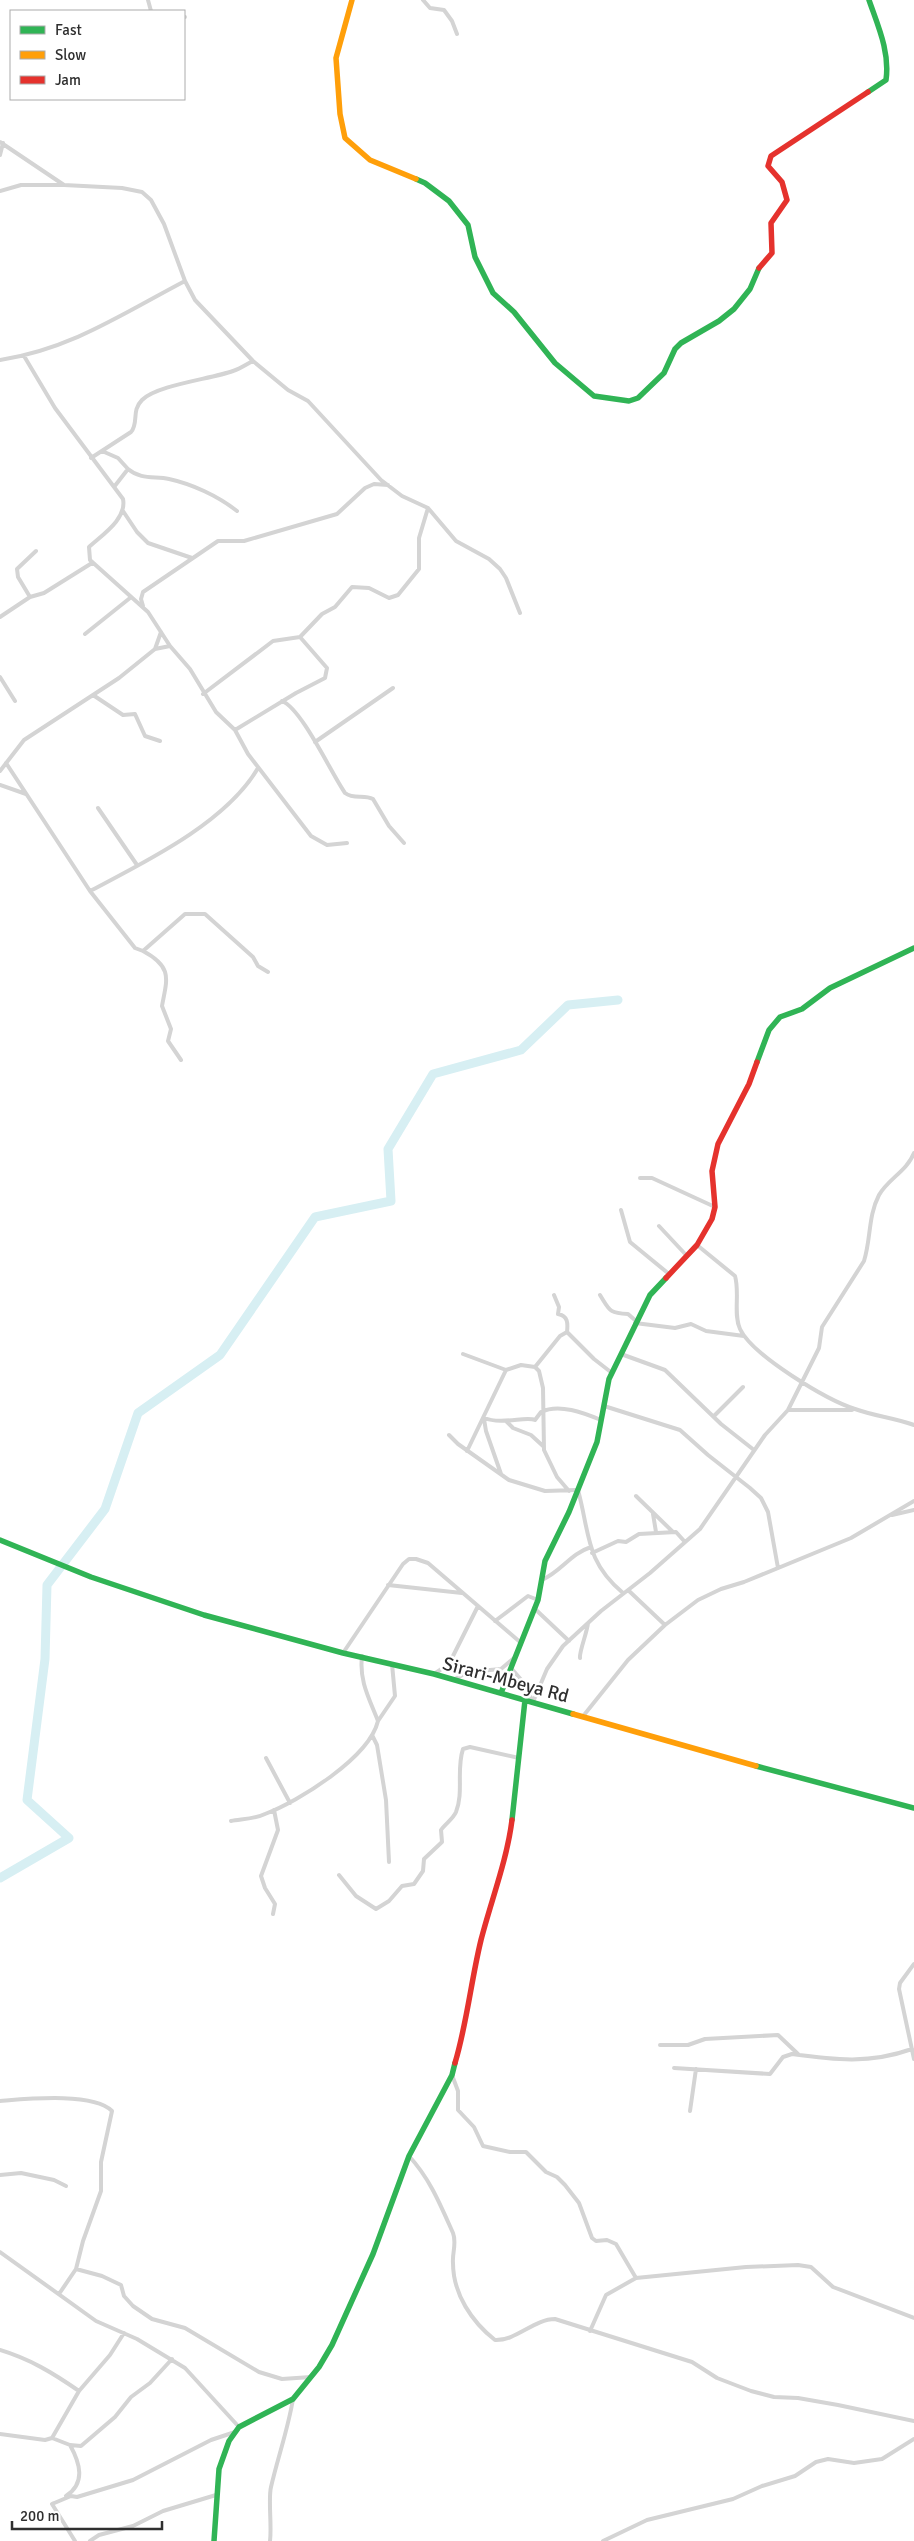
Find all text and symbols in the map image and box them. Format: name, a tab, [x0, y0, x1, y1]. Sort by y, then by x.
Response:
legend	[10, 10, 185, 100]
text: Fast	[55, 21, 82, 39]
text: Slow	[55, 46, 86, 64]
text: Jam	[55, 71, 81, 89]
street label: Sirari-Mbeya Rd	[440, 1652, 571, 1708]
scale bar	[12, 2498, 162, 2530]
text: 200 m	[20, 2507, 60, 2525]

